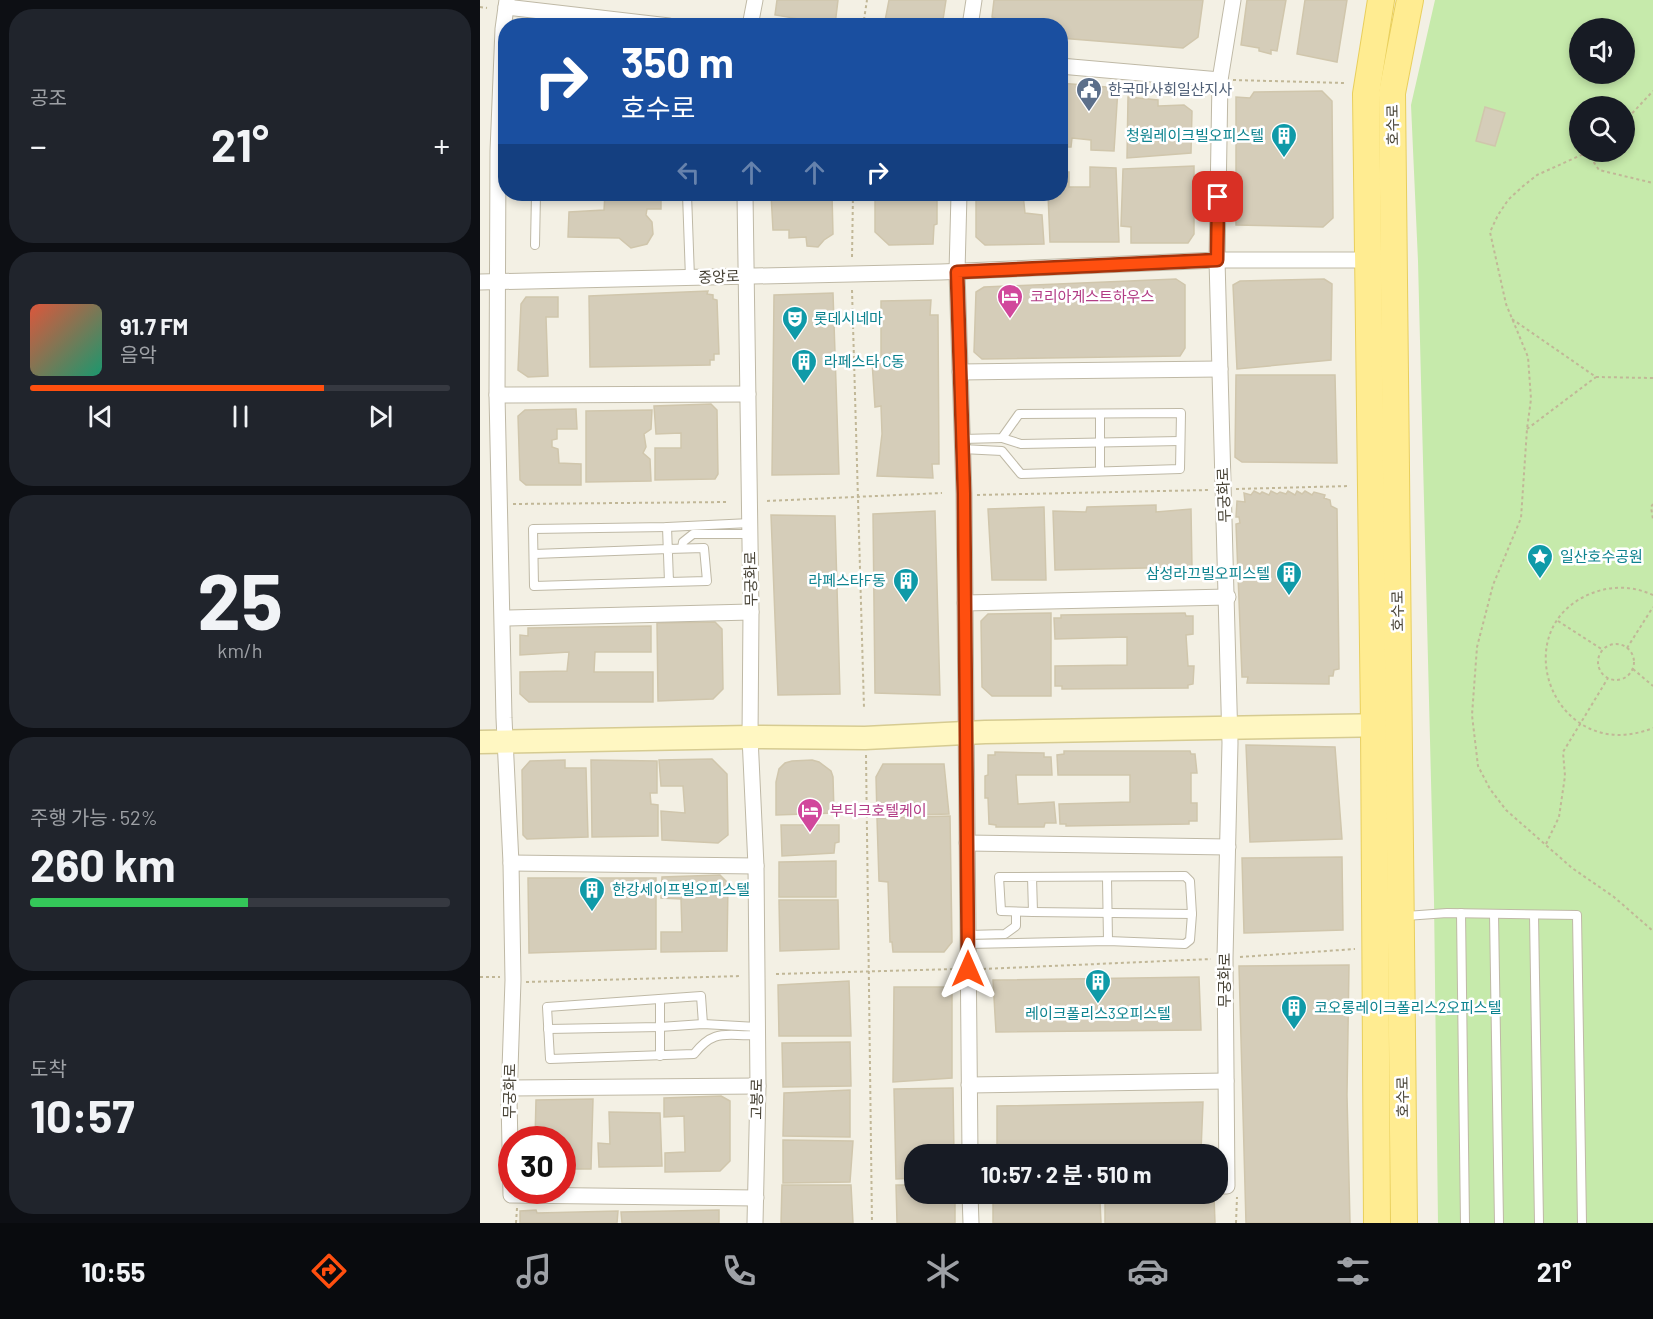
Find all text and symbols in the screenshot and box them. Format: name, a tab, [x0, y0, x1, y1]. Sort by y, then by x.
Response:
map controls	[1569, 18, 1635, 162]
button: sound	[1569, 18, 1635, 84]
text: 350 m	[621, 36, 734, 86]
icon: right	[522, 42, 600, 120]
public building icon: 한국마사회일산지사	[1074, 75, 1104, 113]
place label: 한국마사회일산지사	[1108, 80, 1232, 98]
text: 공조	[30, 85, 67, 109]
text: 호수로	[621, 91, 696, 123]
button: search	[1569, 96, 1635, 162]
street label: 호수로	[1383, 104, 1401, 146]
text: 21°	[211, 117, 269, 171]
building icon: 청원레이크빌오피스텔	[1269, 121, 1299, 159]
text: −	[30, 125, 47, 165]
text: +	[434, 125, 450, 165]
place label: 청원레이크빌오피스텔	[1126, 126, 1264, 144]
icon: left	[672, 156, 705, 189]
icon: ahead	[735, 156, 768, 189]
icon: ahead	[798, 156, 831, 189]
icon: right	[861, 156, 894, 189]
pin	[1192, 171, 1243, 222]
icon: arrive	[1201, 180, 1234, 213]
street label: 중앙로	[698, 266, 740, 286]
hotel icon: 코리아게스트하우스	[995, 282, 1025, 320]
place label: 코리아게스트하우스	[1030, 287, 1154, 305]
theatre icon: 롯데시네마	[780, 304, 810, 342]
place label: 롯데시네마	[814, 309, 883, 327]
text: 91.7 FM	[120, 313, 188, 339]
text: 음악	[120, 342, 157, 366]
building icon: 라페스타 C동	[789, 347, 819, 385]
place label: 라페스타 C동	[824, 352, 905, 370]
icon: previous	[84, 400, 117, 433]
icon: pause	[224, 400, 257, 433]
icon: next	[364, 400, 397, 433]
street label: 무궁화로	[1213, 467, 1233, 523]
place icon: 일산호수공원	[1525, 542, 1555, 580]
place label: 일산호수공원	[1560, 547, 1643, 565]
street label: 무궁화로	[741, 551, 759, 607]
text: 25	[197, 552, 283, 646]
building icon: 삼성라끄빌오피스텔	[1274, 559, 1304, 597]
place label: 삼성라끄빌오피스텔	[1146, 564, 1270, 582]
building icon: 라페스타F동	[891, 566, 921, 604]
place label: 라페스타F동	[808, 571, 886, 589]
street label: 호수로	[1388, 590, 1406, 632]
text: km/h	[217, 638, 263, 662]
hotel icon: 부티크호텔케이	[795, 796, 825, 834]
place label: 부티크호텔케이	[830, 801, 927, 819]
text: 주행 가능 · 52%	[30, 805, 158, 829]
text: 260 km	[30, 837, 176, 891]
building icon: 한강세이프빌오피스텔	[577, 875, 607, 913]
place label: 한강세이프빌오피스텔	[612, 880, 750, 898]
position arrow	[936, 937, 1000, 1001]
street label: 무궁화로	[1215, 952, 1233, 1008]
building icon: 레이크폴리스3오피스텔	[1083, 967, 1113, 1005]
building icon: 코오롱레이크폴리스2오피스텔	[1279, 993, 1309, 1031]
place label: 코오롱레이크폴리스2오피스텔	[1314, 998, 1501, 1016]
place label: 레이크폴리스3오피스텔	[1025, 1004, 1171, 1022]
text: 도착	[30, 1056, 67, 1080]
street label: 무궁화로	[500, 1063, 518, 1119]
street label: 호수로	[1393, 1076, 1411, 1118]
street label: 고봉로	[747, 1078, 765, 1120]
text: 10:57	[30, 1088, 135, 1142]
speed limit sign: 30	[498, 1126, 576, 1204]
text: 10:57 · 2 분 · 510 m	[981, 1161, 1151, 1187]
icon: directions	[308, 1250, 350, 1292]
icon: music	[513, 1250, 555, 1292]
icon: phone	[718, 1250, 760, 1292]
icon: climate	[922, 1250, 964, 1292]
icon: car	[1127, 1250, 1169, 1292]
icon: filters	[1332, 1250, 1374, 1292]
text: 10:55	[81, 1255, 145, 1287]
text: 21°	[1537, 1255, 1572, 1287]

